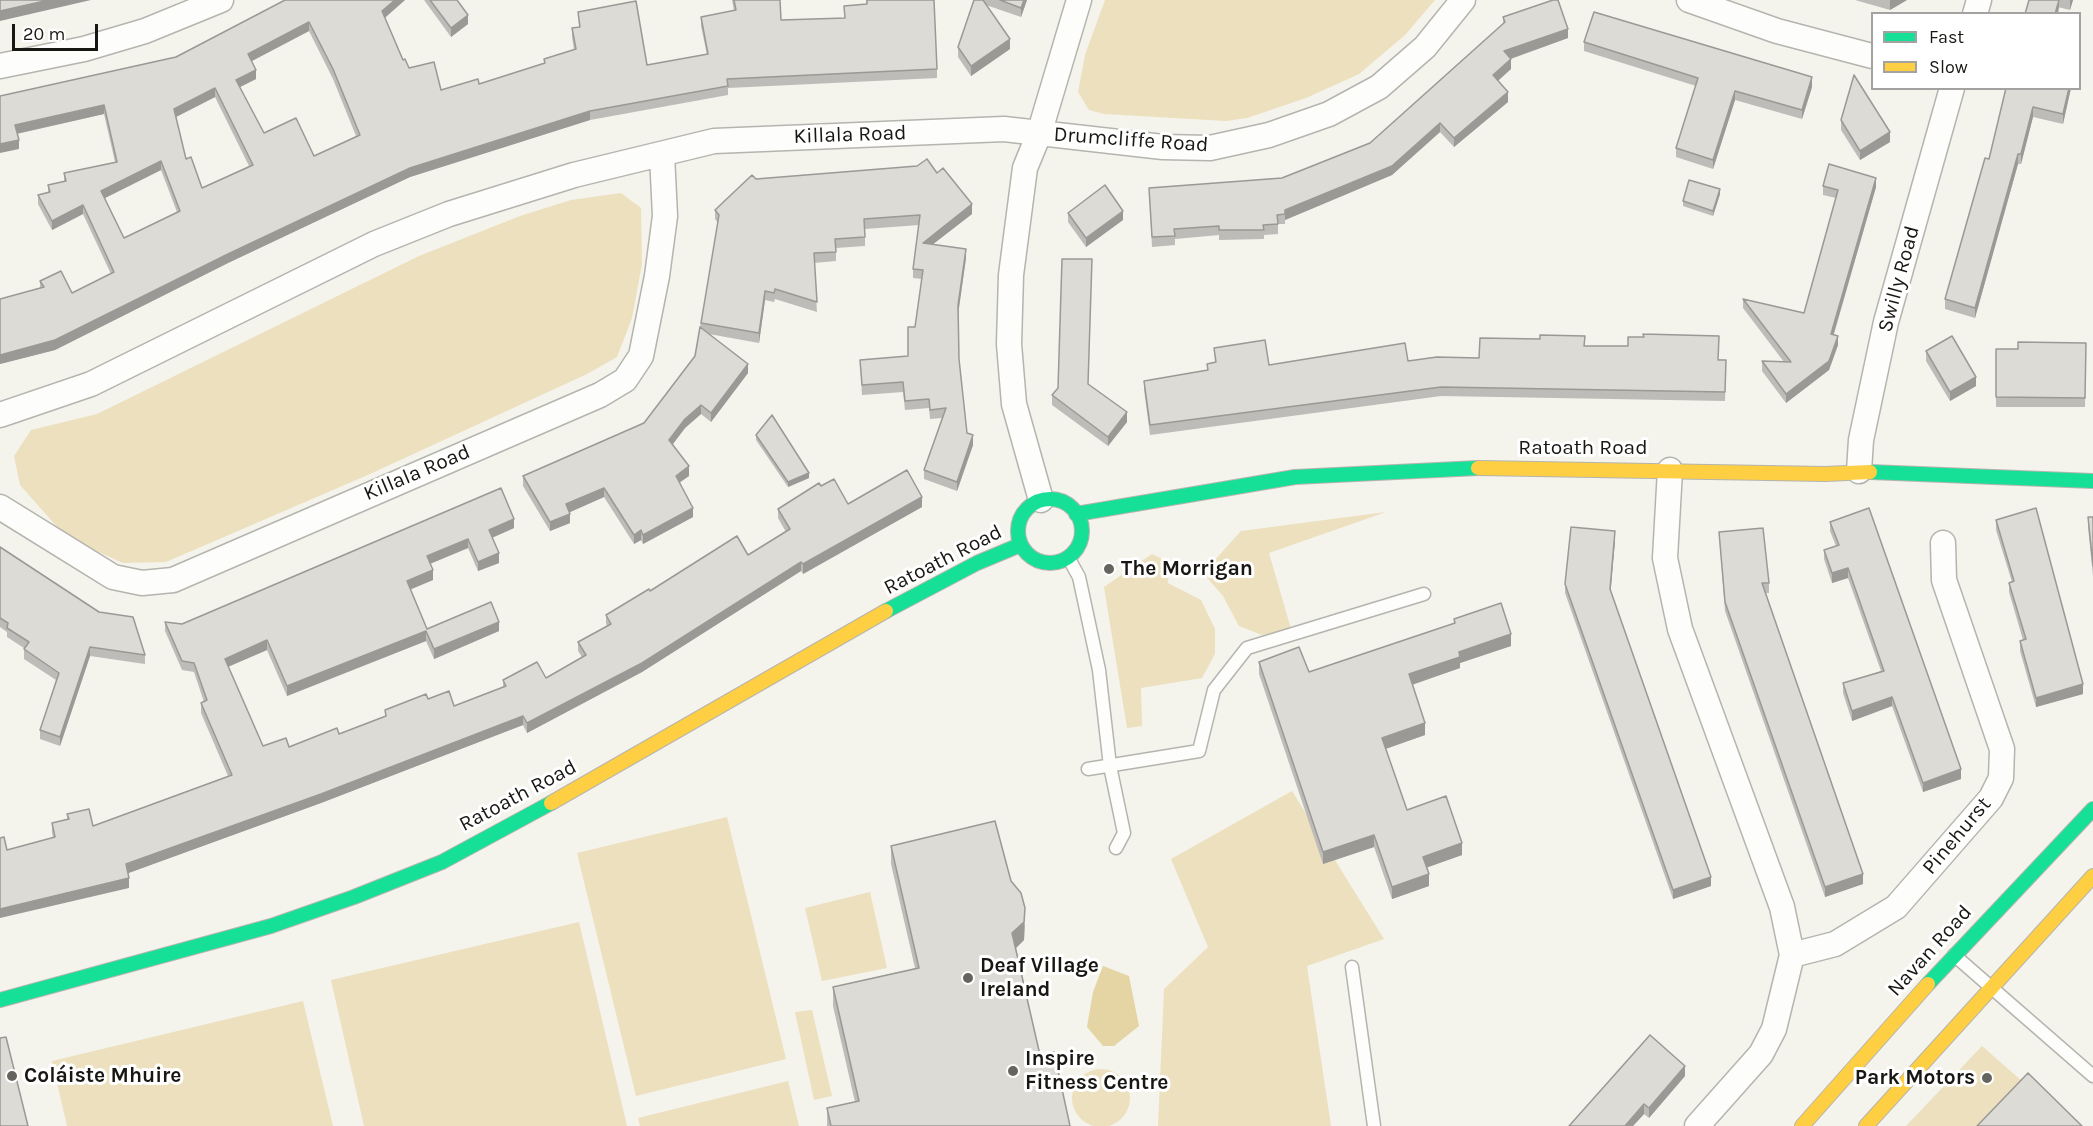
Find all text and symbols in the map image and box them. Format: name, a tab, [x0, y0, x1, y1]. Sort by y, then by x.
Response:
scale bar	[15, 12, 100, 50]
legend	[1871, 12, 2081, 90]
text: 20 m	[23, 23, 65, 45]
text: Fast	[1929, 26, 1964, 48]
text: Slow	[1929, 56, 1968, 78]
street label: Killala Road	[793, 120, 907, 150]
street label: Drumcliffe Road	[1053, 122, 1209, 158]
street label: Swilly Road	[1873, 223, 1925, 335]
street label: Ratoath Road	[1518, 435, 1648, 461]
street label: Killala Road	[360, 439, 474, 507]
street label: Ratoath Road	[880, 519, 1006, 601]
place label: The Morrigan	[1121, 556, 1253, 582]
marker: The Morrigan	[1102, 562, 1116, 576]
street label: Ratoath Road	[455, 755, 581, 837]
street label: Pinehurst	[1917, 792, 1997, 880]
street label: Navan Road	[1882, 900, 1978, 1002]
place label: Deaf Village Ireland	[980, 953, 1099, 1003]
marker: Deaf Village Ireland	[961, 971, 975, 985]
place label: Inspire Fitness Centre	[1025, 1046, 1169, 1096]
place label: Coláiste Mhuire	[24, 1063, 181, 1089]
marker: Inspire Fitness Centre	[1006, 1064, 1020, 1078]
place label: Park Motors	[1855, 1065, 1975, 1091]
marker: Coláiste Mhuire	[5, 1069, 19, 1083]
marker: Park Motors	[1980, 1071, 1994, 1085]

